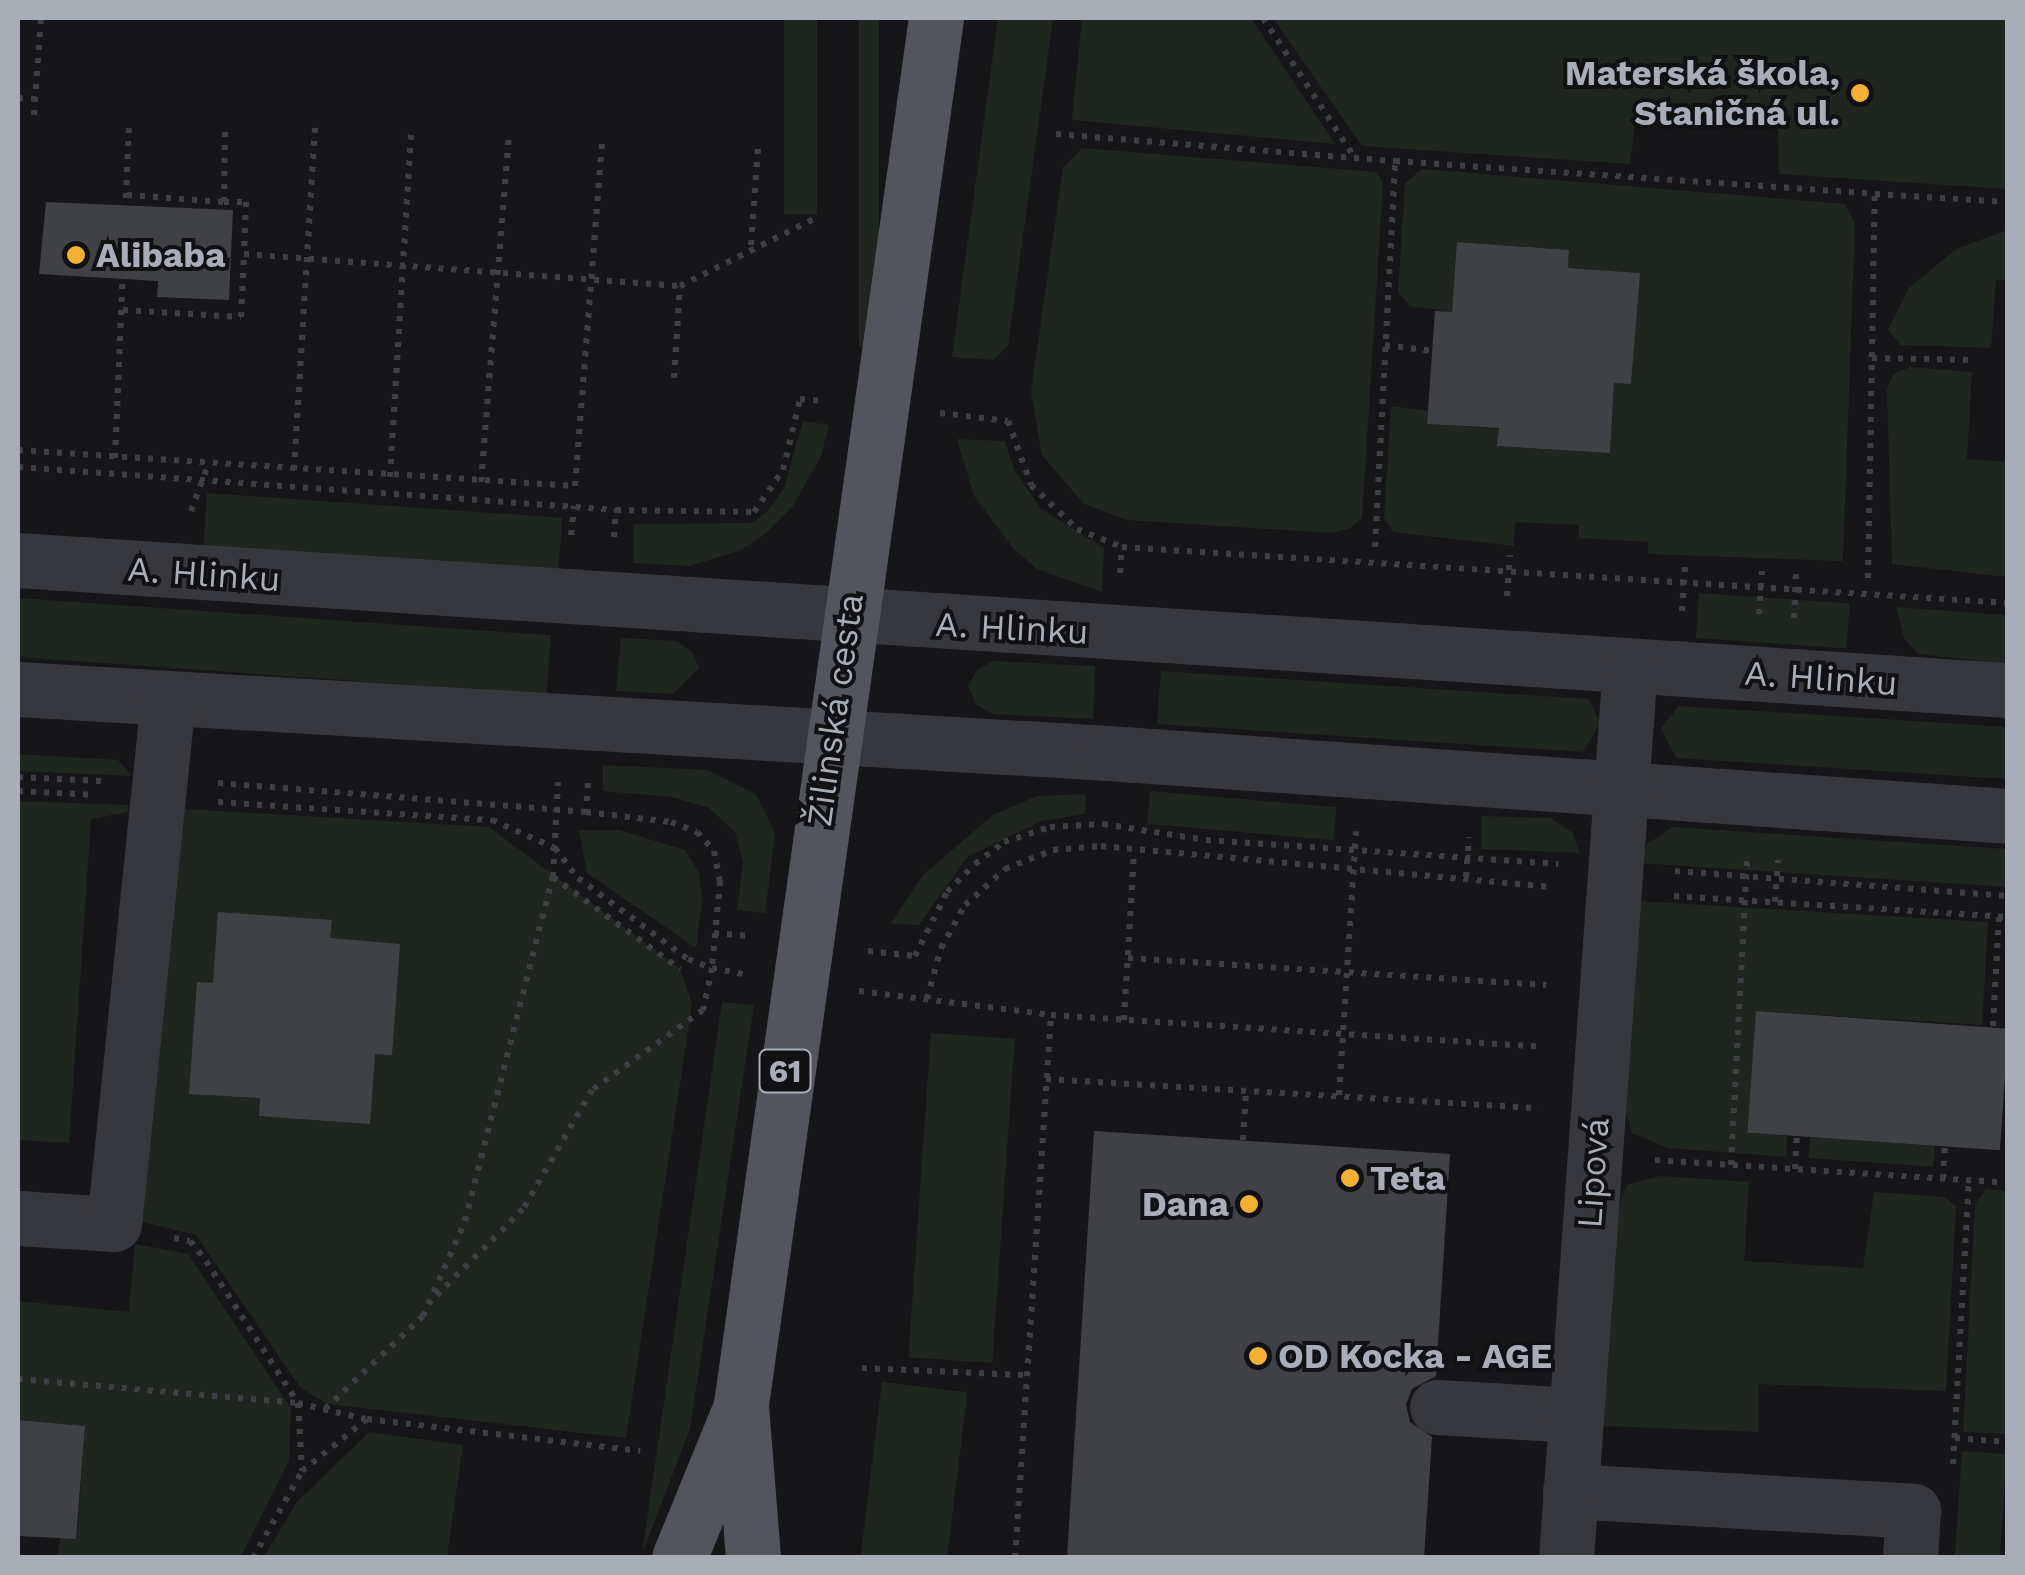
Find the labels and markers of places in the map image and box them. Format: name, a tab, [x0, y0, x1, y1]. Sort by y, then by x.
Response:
place label: Materská škola, Staničná ul.	[1565, 52, 1840, 134]
marker: Materská škola, Staničná ul.	[1849, 82, 1871, 104]
place label: Alibaba	[96, 234, 225, 276]
marker: Alibaba	[65, 244, 87, 266]
place label: Teta	[1370, 1157, 1446, 1199]
marker: Teta	[1339, 1167, 1361, 1189]
place label: Dana	[1142, 1183, 1229, 1225]
marker: Dana	[1238, 1193, 1260, 1215]
place label: OD Kocka - AGE	[1278, 1335, 1553, 1377]
marker: OD Kocka - AGE	[1247, 1345, 1269, 1367]

